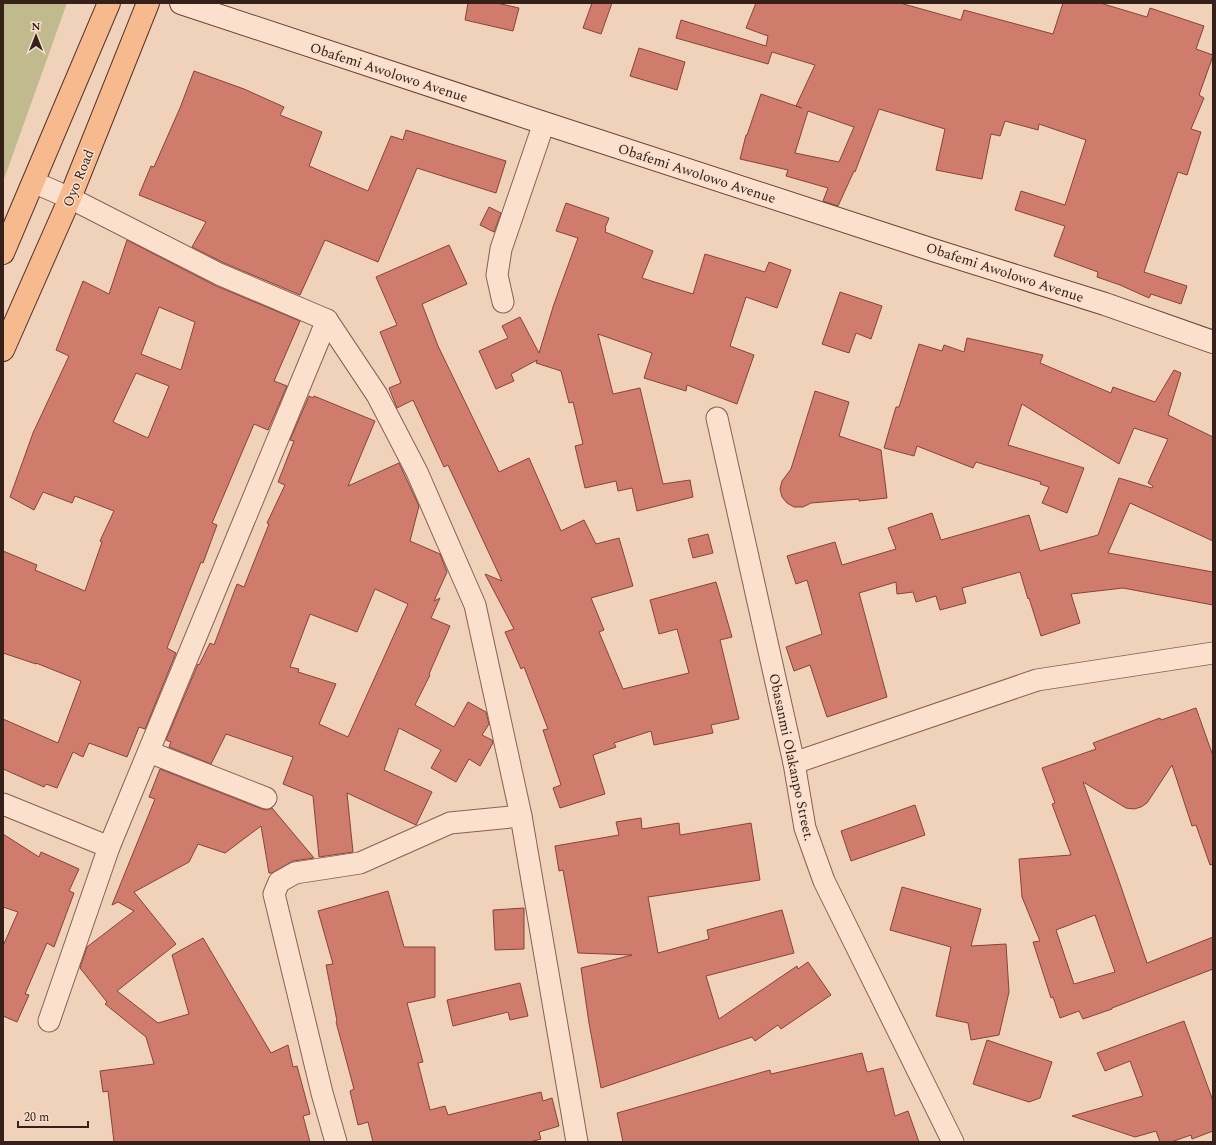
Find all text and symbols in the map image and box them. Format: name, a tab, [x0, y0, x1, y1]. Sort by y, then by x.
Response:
north arrow	[16, 16, 56, 56]
text: N	[32, 18, 41, 35]
street label: Obafemi Awolowo Avenue	[307, 37, 471, 108]
street label: Obafemi Awolowo Avenue	[615, 138, 779, 209]
street label: Oyo Road	[57, 146, 100, 210]
street label: Obafemi Awolowo Avenue	[923, 237, 1087, 308]
street label: Obasanmi Olakanpo Street.	[763, 671, 820, 843]
scale bar	[18, 1103, 88, 1129]
text: 20 m	[24, 1108, 49, 1127]

